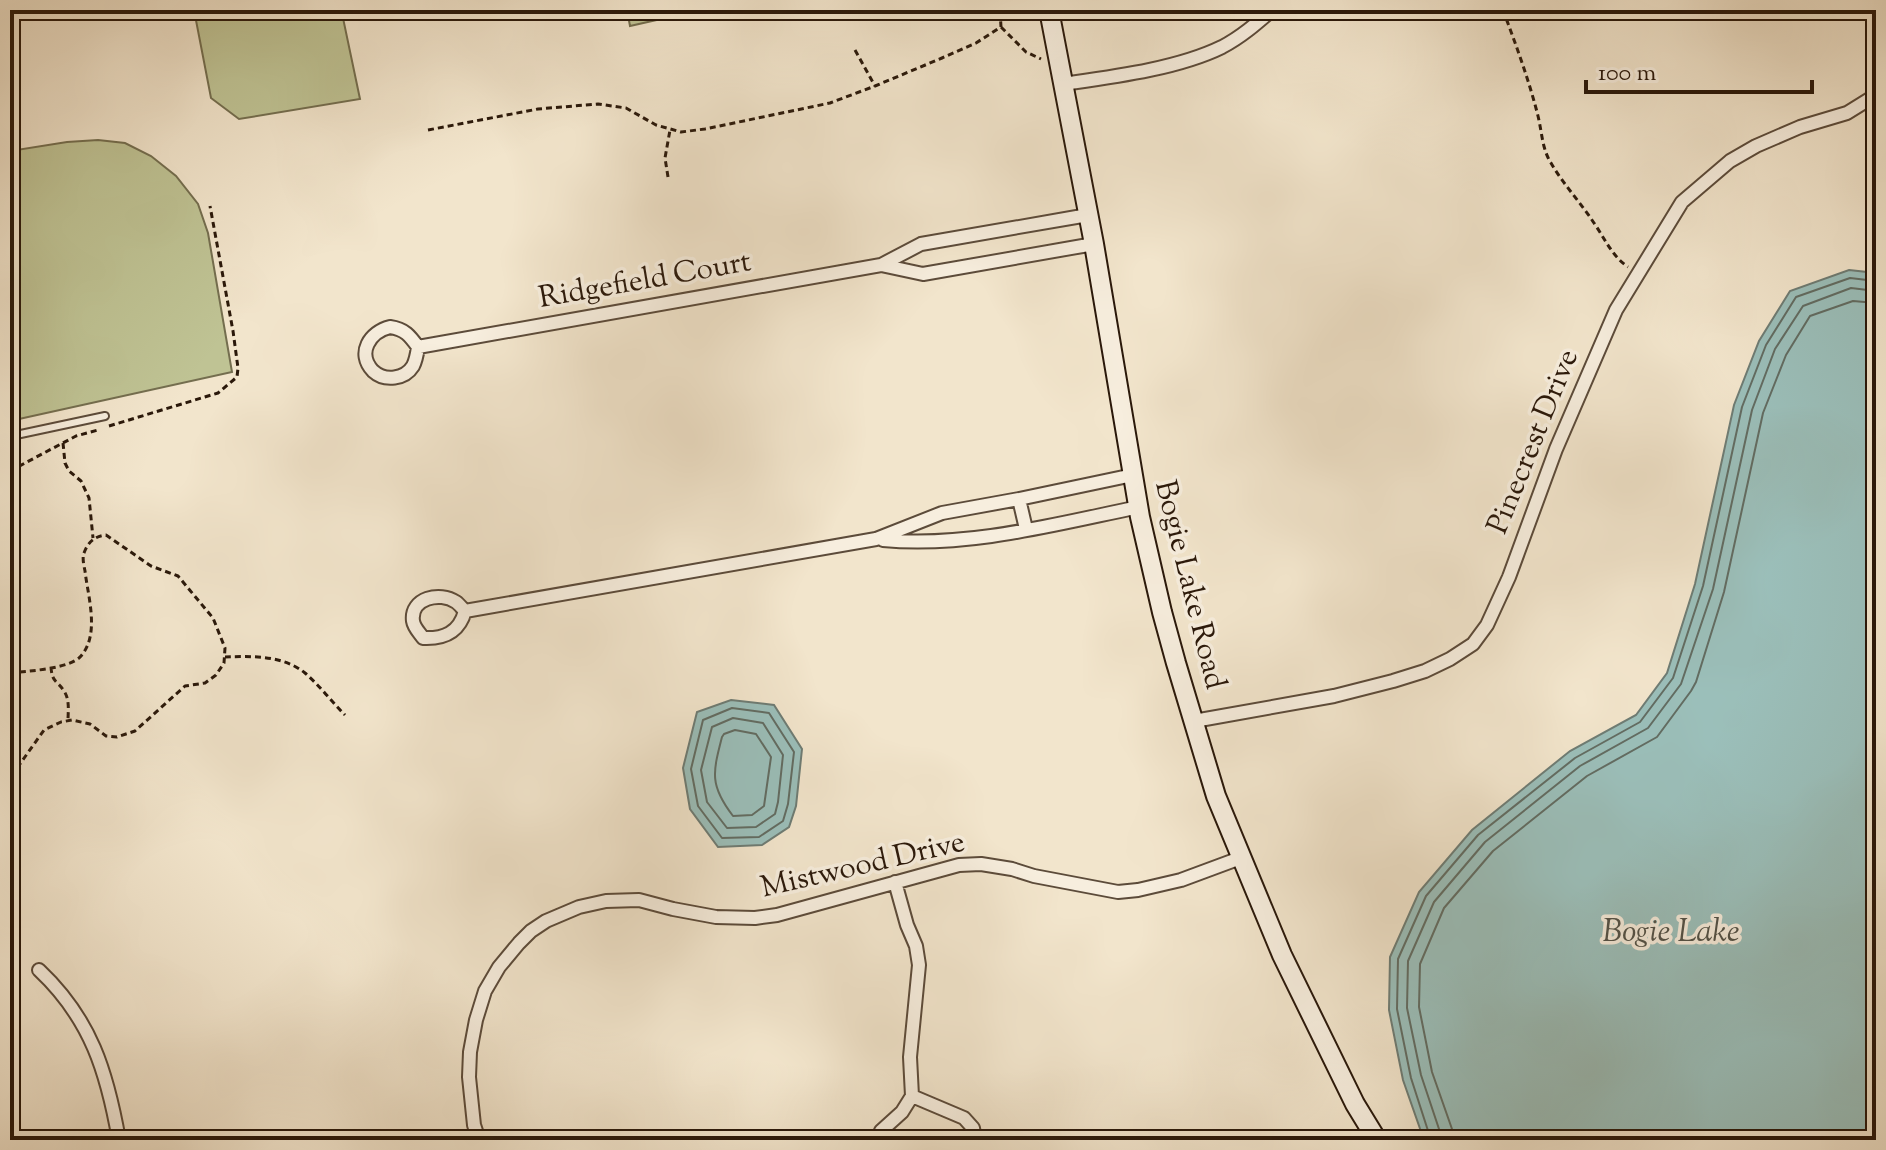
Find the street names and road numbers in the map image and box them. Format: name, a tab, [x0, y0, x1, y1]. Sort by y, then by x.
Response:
street label: Ridgefield Court	[535, 241, 755, 321]
street label: Pinecrest Drive	[1477, 343, 1591, 541]
street label: Bogie Lake Road	[1142, 476, 1236, 694]
street label: Mistwood Drive	[757, 822, 969, 910]

